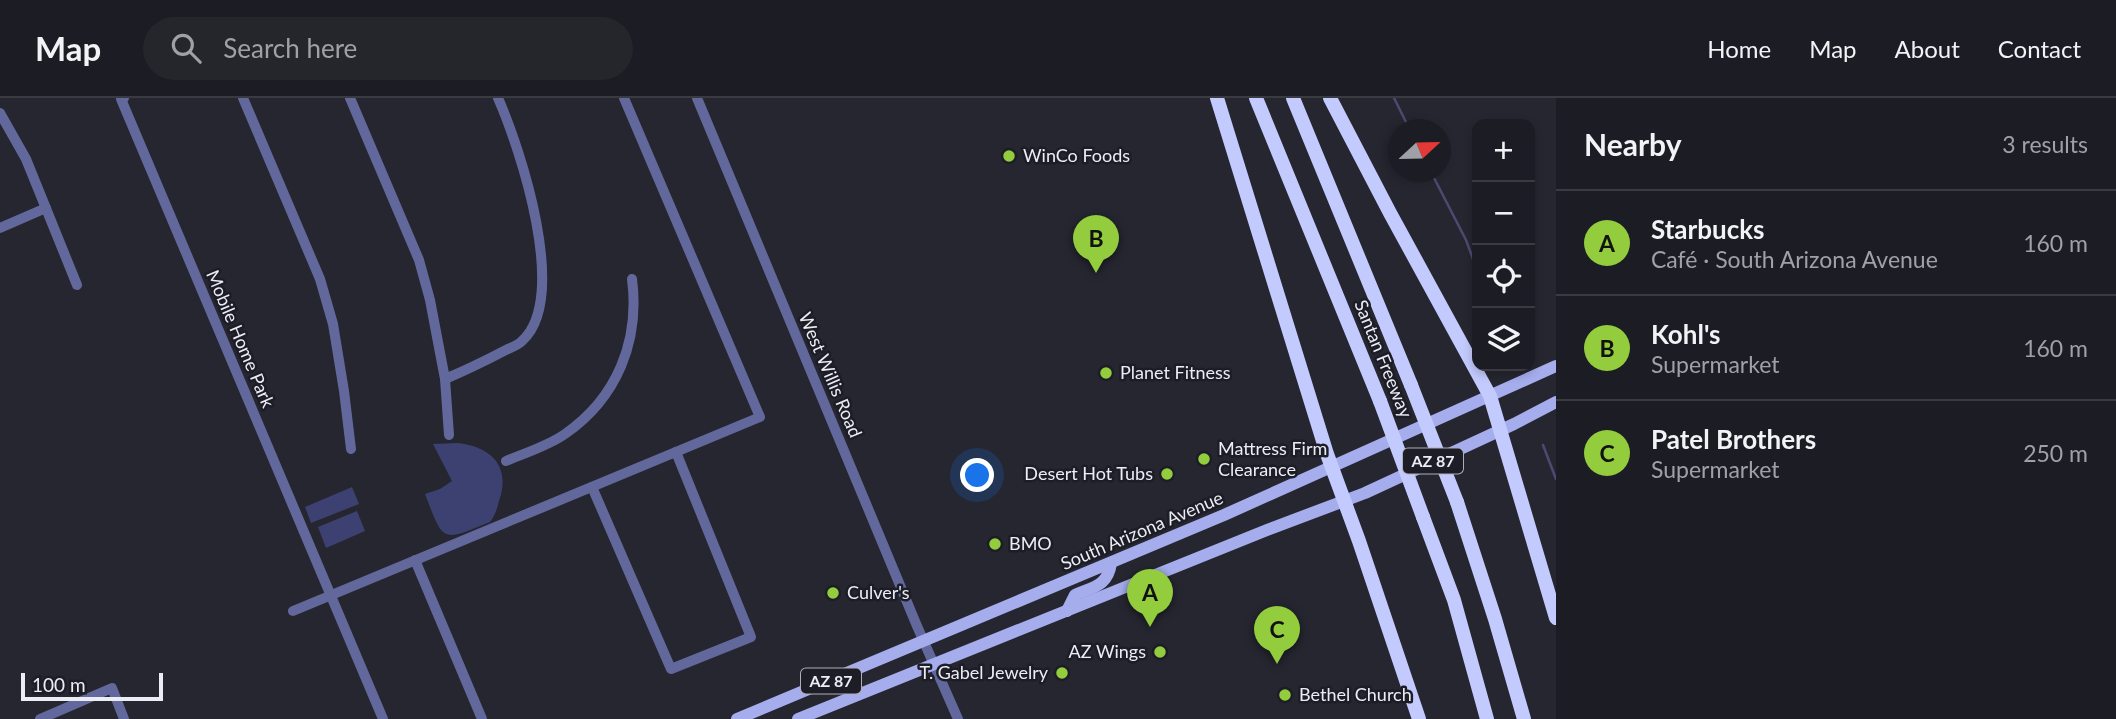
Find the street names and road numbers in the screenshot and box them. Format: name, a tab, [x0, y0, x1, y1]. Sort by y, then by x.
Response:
street label: Mobile Home Park	[202, 267, 280, 411]
street label: Santan Freeway	[1350, 297, 1418, 421]
street label: West Willis Road	[795, 309, 867, 440]
road number: AZ 87	[1403, 448, 1463, 474]
street label: South Arizona Avenue	[1057, 486, 1226, 574]
road number: AZ 87	[801, 668, 861, 694]

